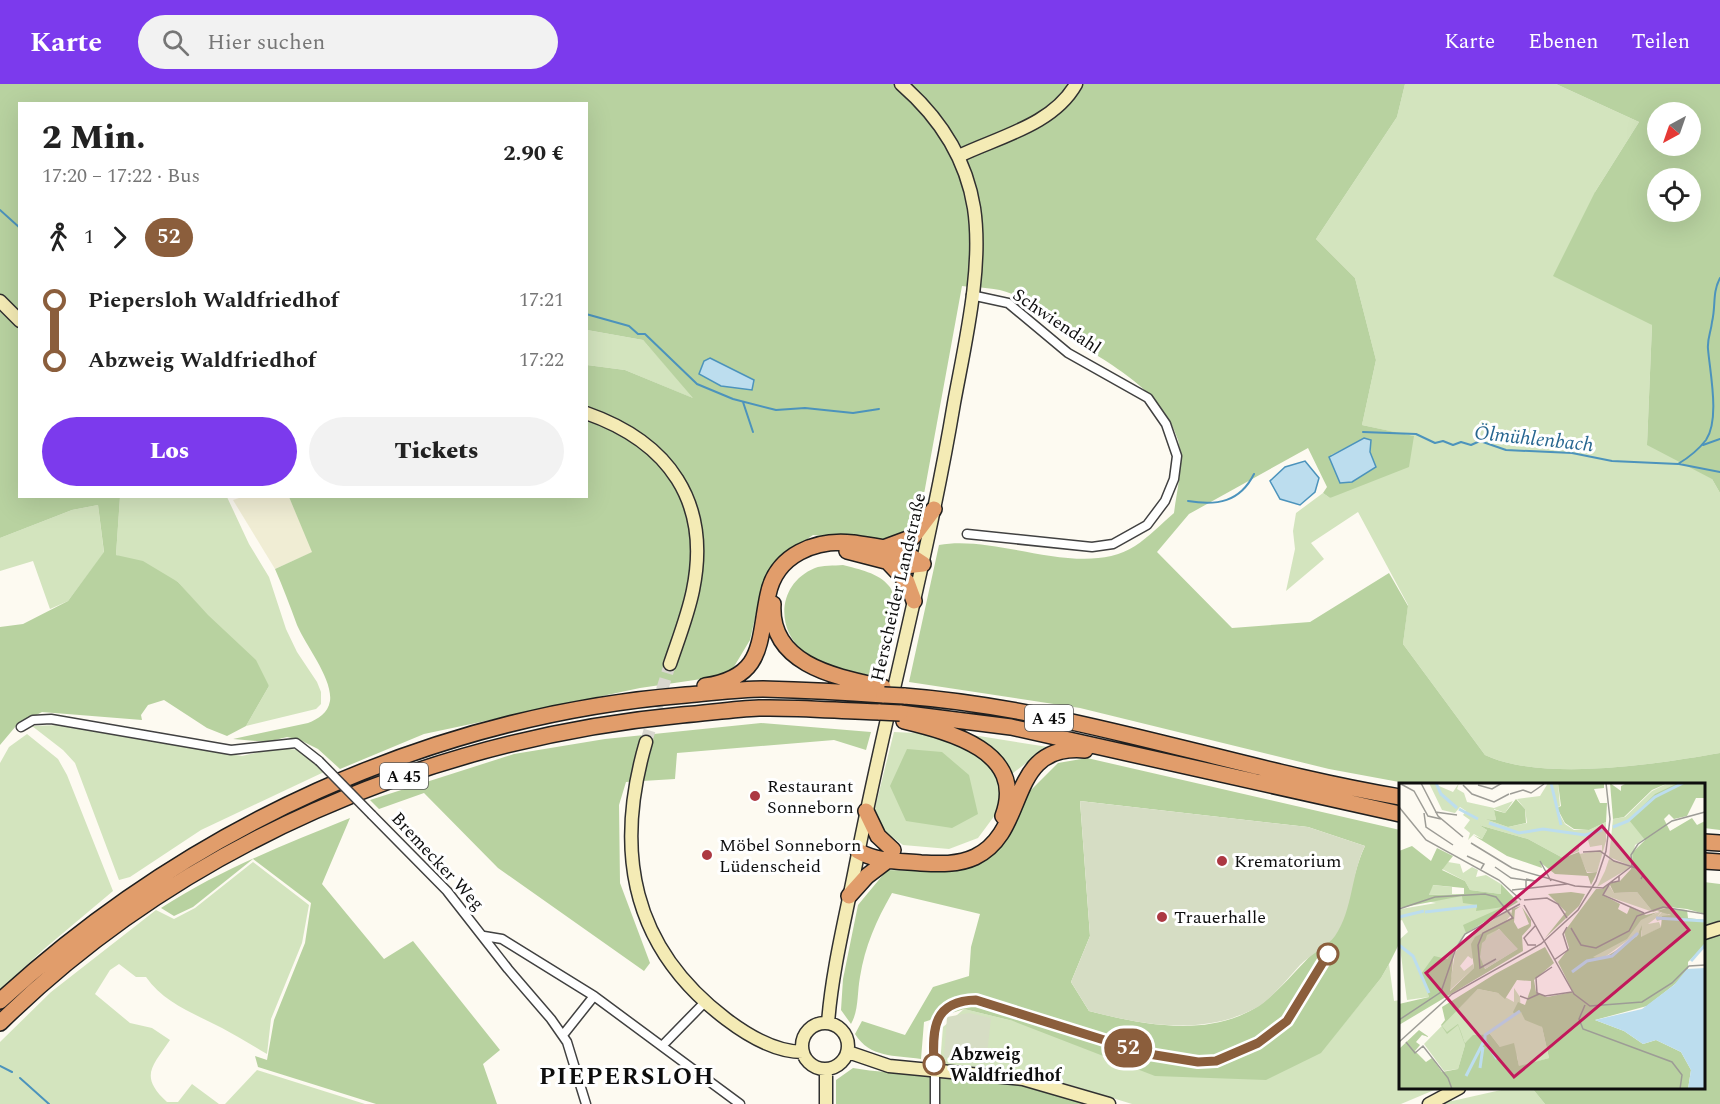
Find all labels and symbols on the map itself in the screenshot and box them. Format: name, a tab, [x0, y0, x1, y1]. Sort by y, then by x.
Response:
north arrow	[1647, 102, 1701, 156]
street label: Schwiendahl	[1007, 282, 1106, 361]
water label: Ölmühlenbach	[1473, 418, 1595, 460]
street label: Herscheider Landstraße	[864, 490, 933, 684]
road number: A 45	[1025, 705, 1073, 731]
road number: A 45	[380, 763, 428, 789]
place label: Restaurant Sonneborn	[767, 773, 854, 821]
inset map	[1399, 783, 1705, 1089]
marker: Restaurant Sonneborn	[748, 789, 762, 803]
street label: Bremecker Weg	[385, 806, 491, 917]
place label: Möbel Sonneborn Lüdenscheid	[719, 832, 861, 880]
marker: Möbel Sonneborn Lüdenscheid	[700, 848, 714, 862]
place label: Krematorium	[1234, 848, 1341, 875]
marker: Krematorium	[1215, 854, 1229, 868]
place label: Trauerhalle	[1174, 904, 1266, 931]
marker: Trauerhalle	[1155, 910, 1169, 924]
unlabelled marker	[1317, 943, 1339, 965]
line badge: 52	[1101, 1028, 1155, 1068]
place label: Abzweig Waldfriedhof	[950, 1041, 1063, 1089]
marker: Abzweig Waldfriedhof	[923, 1053, 945, 1075]
district label: PIEPERSLOH	[539, 1059, 715, 1095]

